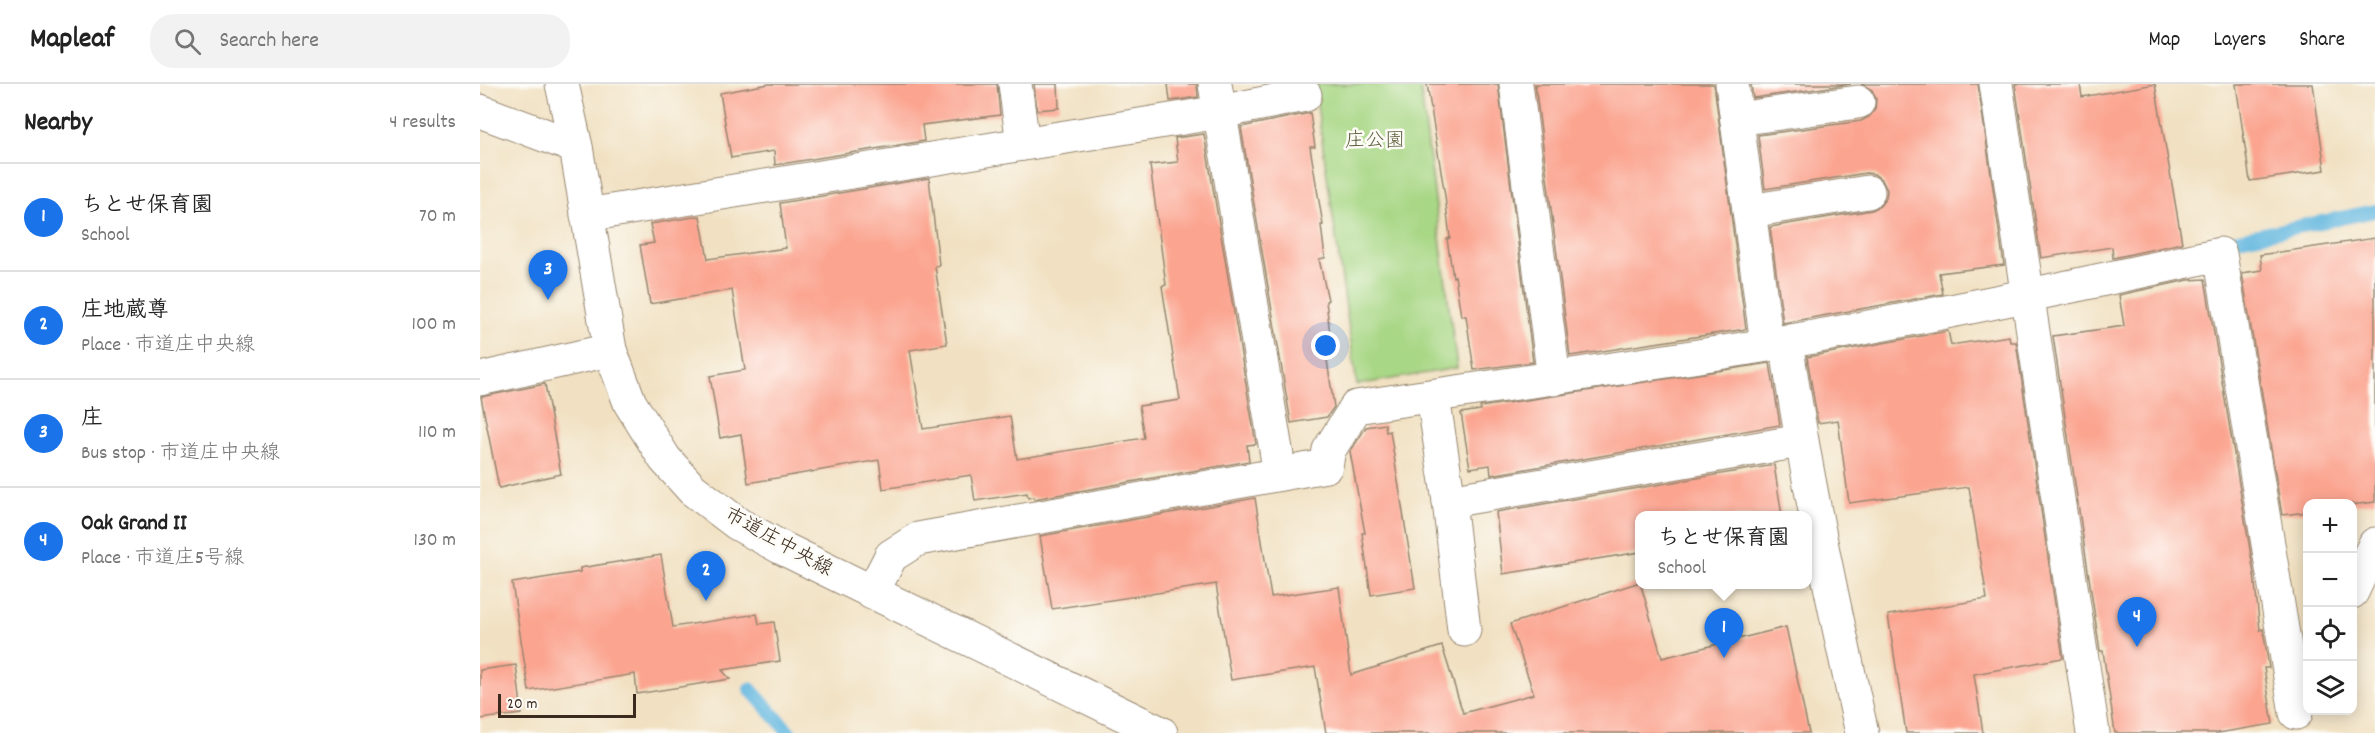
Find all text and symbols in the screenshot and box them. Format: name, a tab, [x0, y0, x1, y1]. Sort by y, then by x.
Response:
search box	[150, 14, 570, 68]
text: Mapleaf	[30, 21, 114, 61]
icon: search	[171, 25, 204, 58]
text: Search here	[219, 26, 319, 57]
text: Map	[2149, 26, 2180, 56]
text: Layers	[2213, 26, 2266, 56]
text: Share	[2299, 26, 2345, 56]
text: Nearby	[24, 105, 92, 142]
text: 4 results	[389, 109, 456, 137]
park label: 庄公園	[1345, 128, 1405, 156]
text: ちとせ保育園	[81, 191, 213, 222]
text: 1	[41, 203, 46, 231]
text: 70 m	[419, 203, 456, 231]
text: School	[81, 222, 130, 250]
pin: 3	[528, 250, 568, 300]
text: 庄地蔵尊	[81, 296, 169, 327]
text: 2	[39, 311, 48, 339]
text: 100 m	[412, 311, 456, 339]
your location	[1311, 331, 1340, 360]
text: Place · 市道庄中央線	[81, 332, 255, 360]
text: 庄	[81, 404, 103, 435]
text: 3	[39, 419, 48, 447]
text: 110 m	[418, 419, 456, 447]
text: Bus stop · 市道庄中央線	[81, 440, 280, 468]
map controls	[2303, 499, 2357, 715]
button: +	[2303, 499, 2357, 553]
street label: 市道庄中央線	[719, 502, 837, 584]
text: Oak Grand II	[81, 509, 187, 540]
popup	[1635, 511, 1812, 589]
text: ちとせ保育園	[1657, 524, 1790, 555]
text: 4	[39, 527, 48, 555]
text: 130 m	[414, 527, 456, 555]
text: Place · 市道庄5号線	[81, 545, 244, 573]
pin: 2	[686, 552, 726, 601]
button: −	[2303, 553, 2357, 607]
text: School	[1657, 555, 1706, 583]
pin: 4	[2118, 598, 2156, 647]
button: locate	[2303, 607, 2357, 661]
pin: 1	[1704, 608, 1744, 658]
button: layers	[2303, 661, 2357, 715]
scale bar	[498, 691, 636, 718]
text: 20 m	[507, 693, 537, 716]

